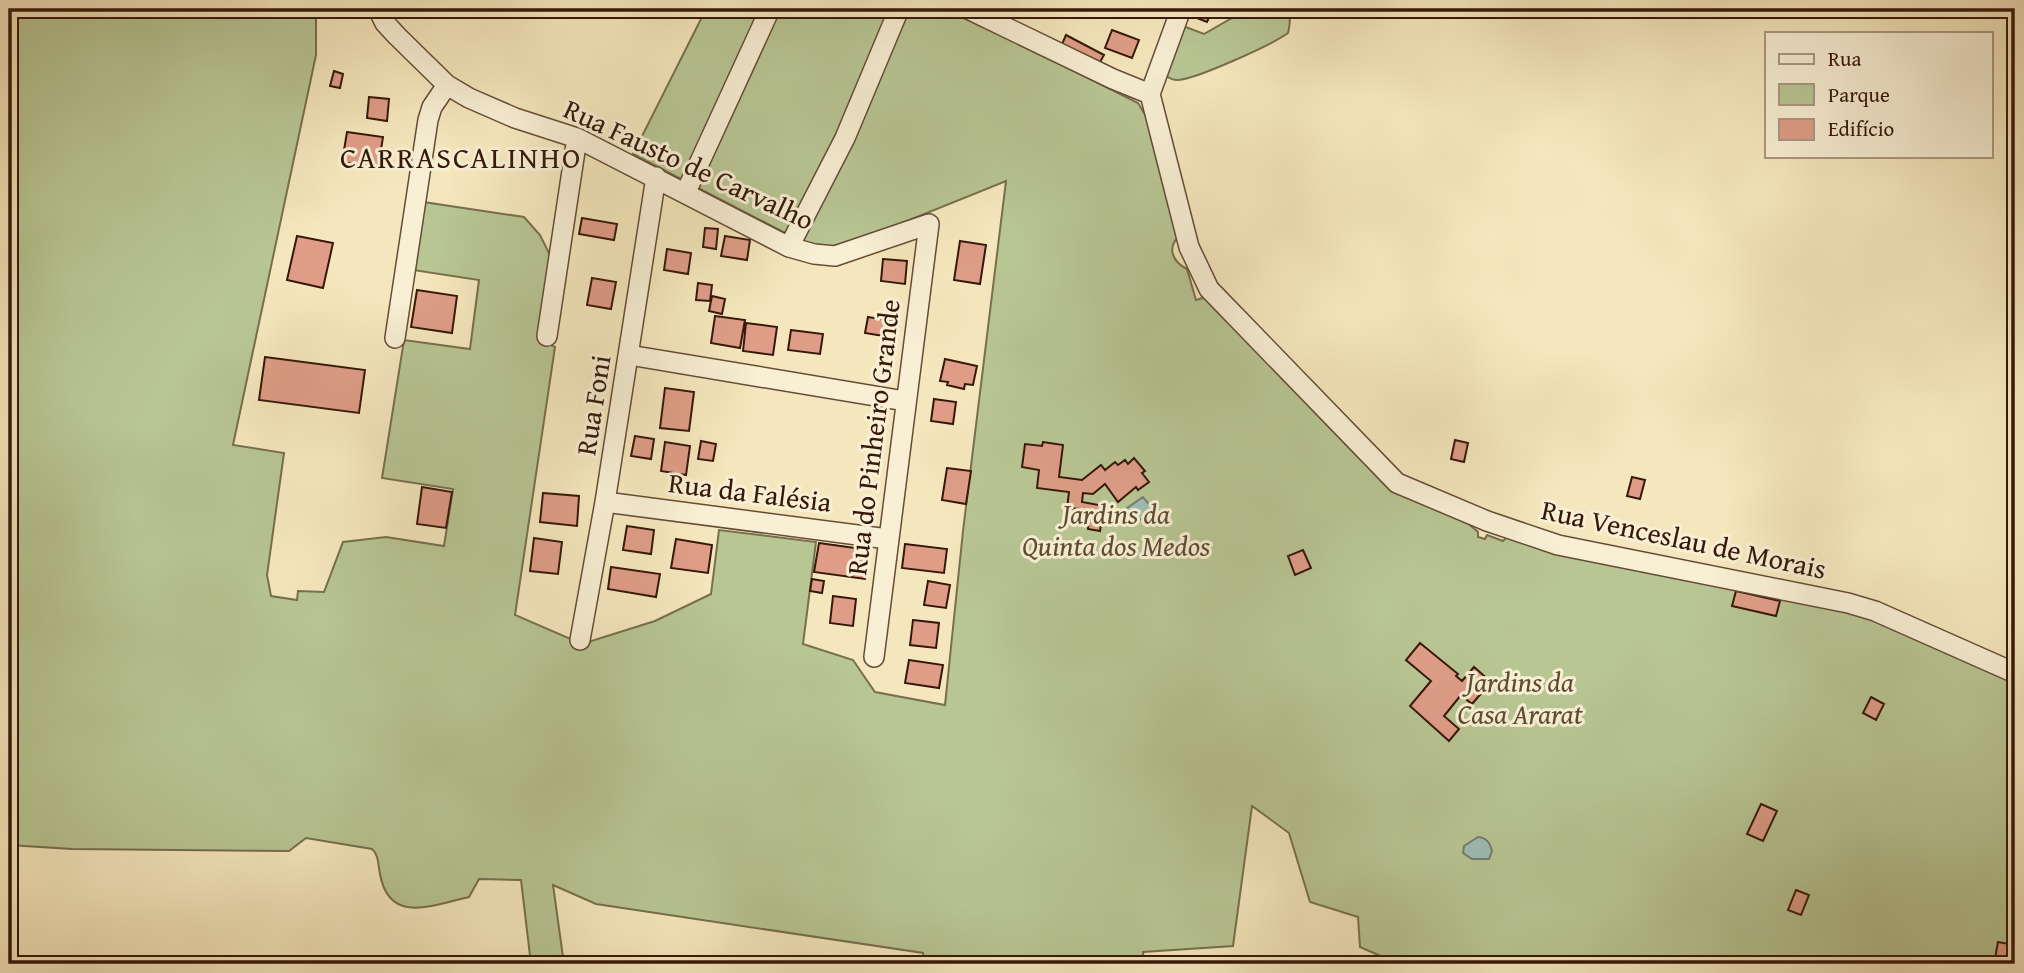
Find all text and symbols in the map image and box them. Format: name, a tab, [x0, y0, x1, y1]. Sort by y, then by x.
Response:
legend	[1765, 32, 1993, 158]
text: Rua	[1828, 43, 1861, 74]
text: Parque	[1828, 79, 1890, 110]
street label: Rua Fausto de Carvalho	[557, 88, 821, 240]
text: Edifício	[1828, 113, 1894, 144]
district label: CARRASCALINHO	[340, 135, 582, 179]
street label: Rua do Pinheiro Grande	[835, 297, 910, 577]
street label: Rua Foni	[564, 352, 621, 458]
street label: Rua da Falésia	[666, 461, 835, 522]
street label: Rua Venceslau de Morais	[1538, 488, 1830, 589]
park label: Jardins da Quinta dos Medos	[1022, 493, 1210, 566]
park label: Jardins da Casa Ararat	[1457, 661, 1584, 734]

